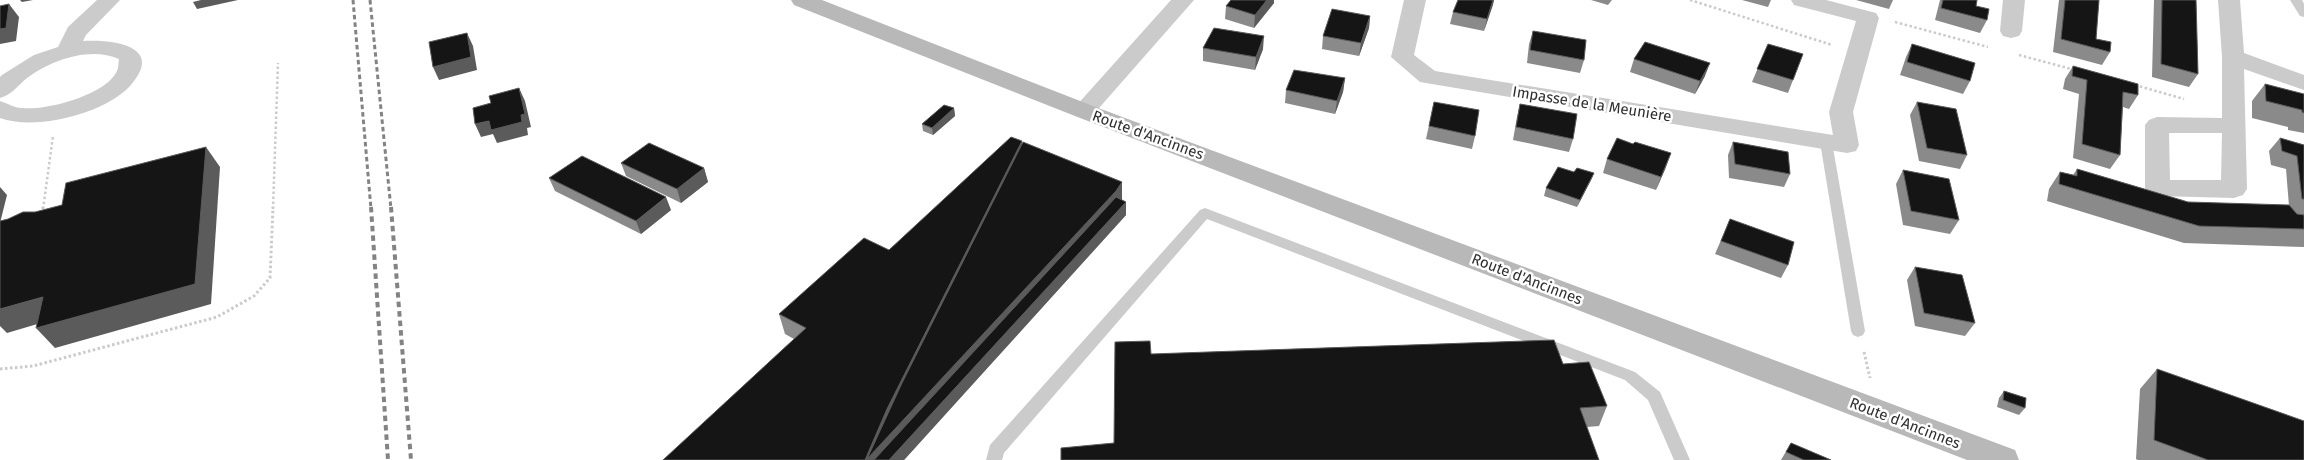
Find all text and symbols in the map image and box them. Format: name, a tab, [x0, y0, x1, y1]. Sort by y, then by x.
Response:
street label: Impasse de la Meunière	[1511, 83, 1673, 125]
street label: Route d'Ancinnes	[1090, 107, 1206, 163]
street label: Route d'Ancinnes	[1469, 250, 1585, 308]
street label: Route d'Ancinnes	[1847, 394, 1963, 452]

